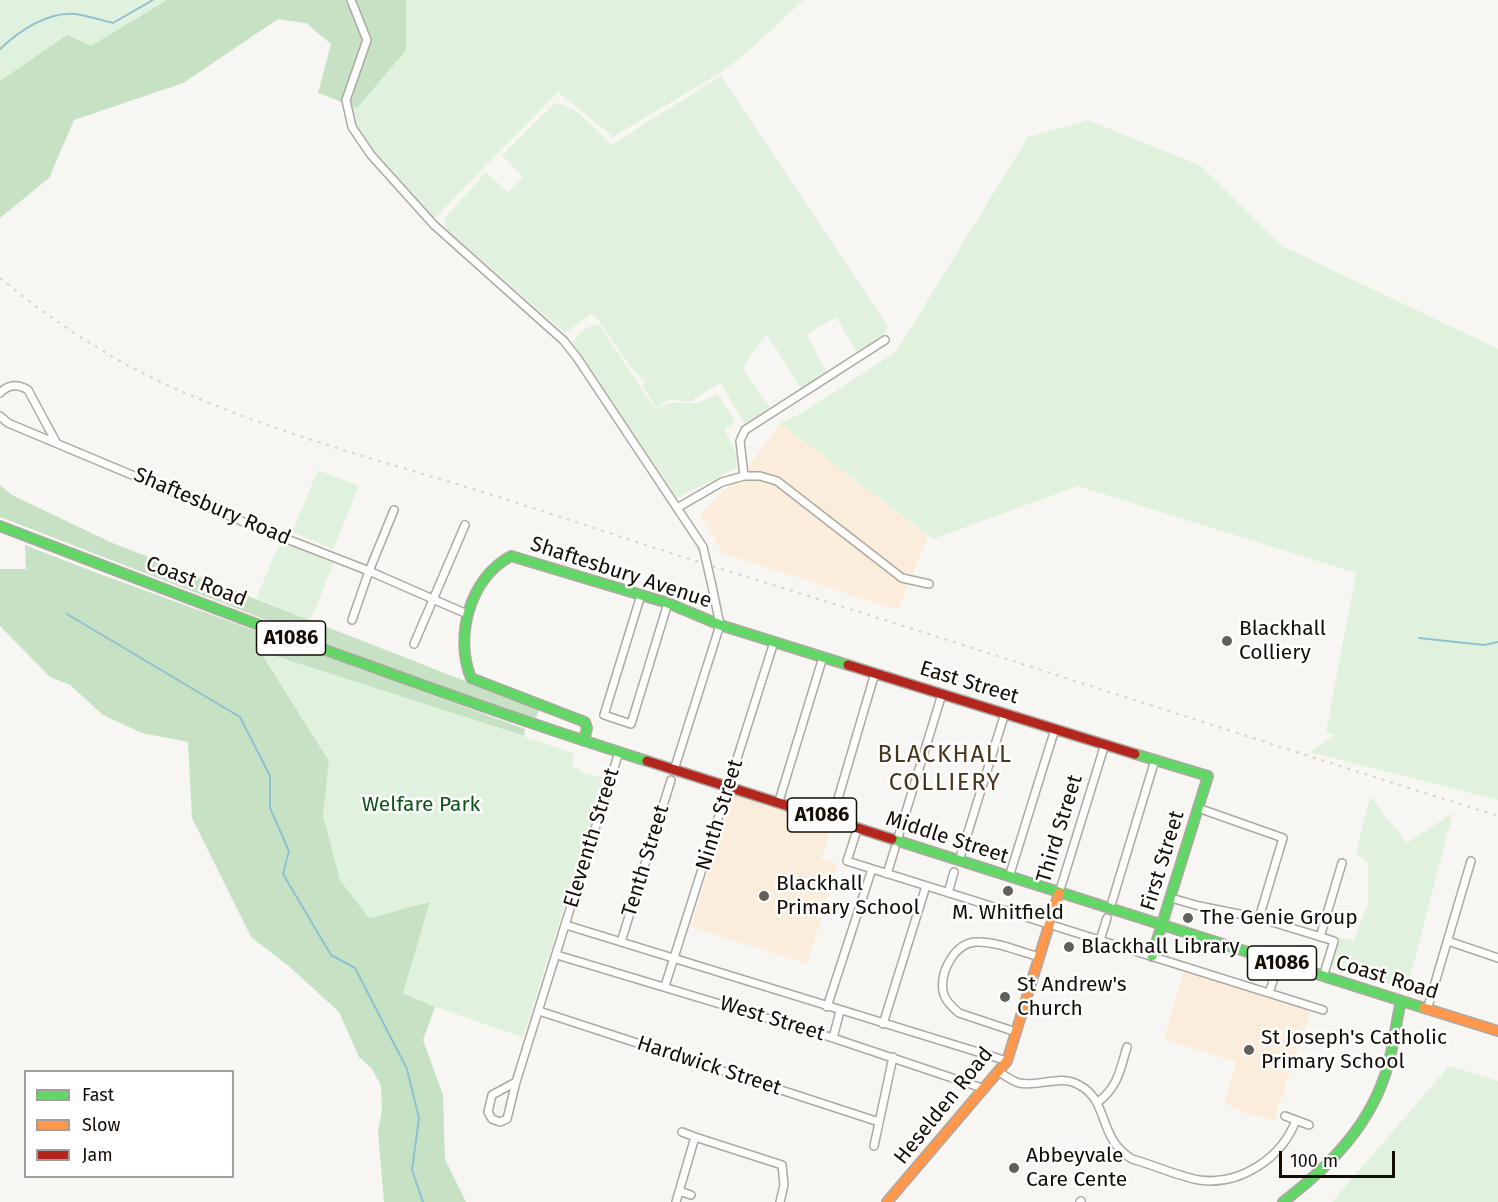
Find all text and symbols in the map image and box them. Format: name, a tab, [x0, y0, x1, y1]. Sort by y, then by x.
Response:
street label: Shaftesbury Road	[130, 463, 294, 551]
street label: Shaftesbury Avenue	[527, 532, 715, 614]
street label: Coast Road	[142, 551, 250, 613]
place label: Blackhall Colliery	[1239, 616, 1326, 666]
road number: A1086	[256, 621, 326, 655]
marker: Blackhall Colliery	[1220, 634, 1234, 648]
street label: East Street	[916, 656, 1022, 710]
district label: BLACKHALL COLLIERY	[877, 741, 1013, 797]
street label: Ninth Street	[691, 756, 749, 874]
street label: Eleventh Street	[559, 765, 625, 911]
street label: Third Street	[1032, 772, 1088, 886]
park label: Welfare Park	[362, 792, 480, 818]
road number: A1086	[788, 798, 856, 832]
street label: Tenth Street	[617, 802, 675, 920]
street label: Middle Street	[883, 806, 1011, 870]
street label: First Street	[1136, 808, 1190, 914]
place label: Blackhall Primary School	[776, 871, 920, 921]
marker: M. Whitfield	[1001, 884, 1015, 898]
marker: Blackhall Primary School	[757, 889, 771, 903]
place label: M. Whitfield	[952, 900, 1064, 926]
place label: The Genie Group	[1200, 905, 1358, 931]
marker: The Genie Group	[1181, 911, 1195, 925]
place label: Blackhall Library	[1081, 934, 1240, 960]
marker: Blackhall Library	[1062, 940, 1076, 954]
road number: A1086	[1248, 946, 1316, 980]
street label: Coast Road	[1333, 950, 1441, 1006]
place label: St Andrew's Church	[1017, 972, 1127, 1022]
marker: St Andrew's Church	[998, 990, 1012, 1004]
street label: West Street	[716, 991, 828, 1047]
place label: St Joseph's Catholic Primary School	[1261, 1025, 1447, 1075]
street label: Hardwick Street	[634, 1031, 784, 1101]
street label: Heselden Road	[889, 1042, 999, 1170]
marker: St Joseph's Catholic Primary School	[1242, 1043, 1256, 1057]
legend	[24, 1070, 234, 1178]
text: Fast	[82, 1084, 114, 1106]
text: Slow	[82, 1114, 120, 1136]
scale bar	[1282, 1139, 1398, 1177]
place label: Abbeyvale Care Cente	[1026, 1143, 1127, 1193]
text: Jam	[82, 1144, 113, 1166]
text: 100 m	[1290, 1150, 1338, 1172]
marker: Abbeyvale Care Cente	[1007, 1161, 1021, 1175]

